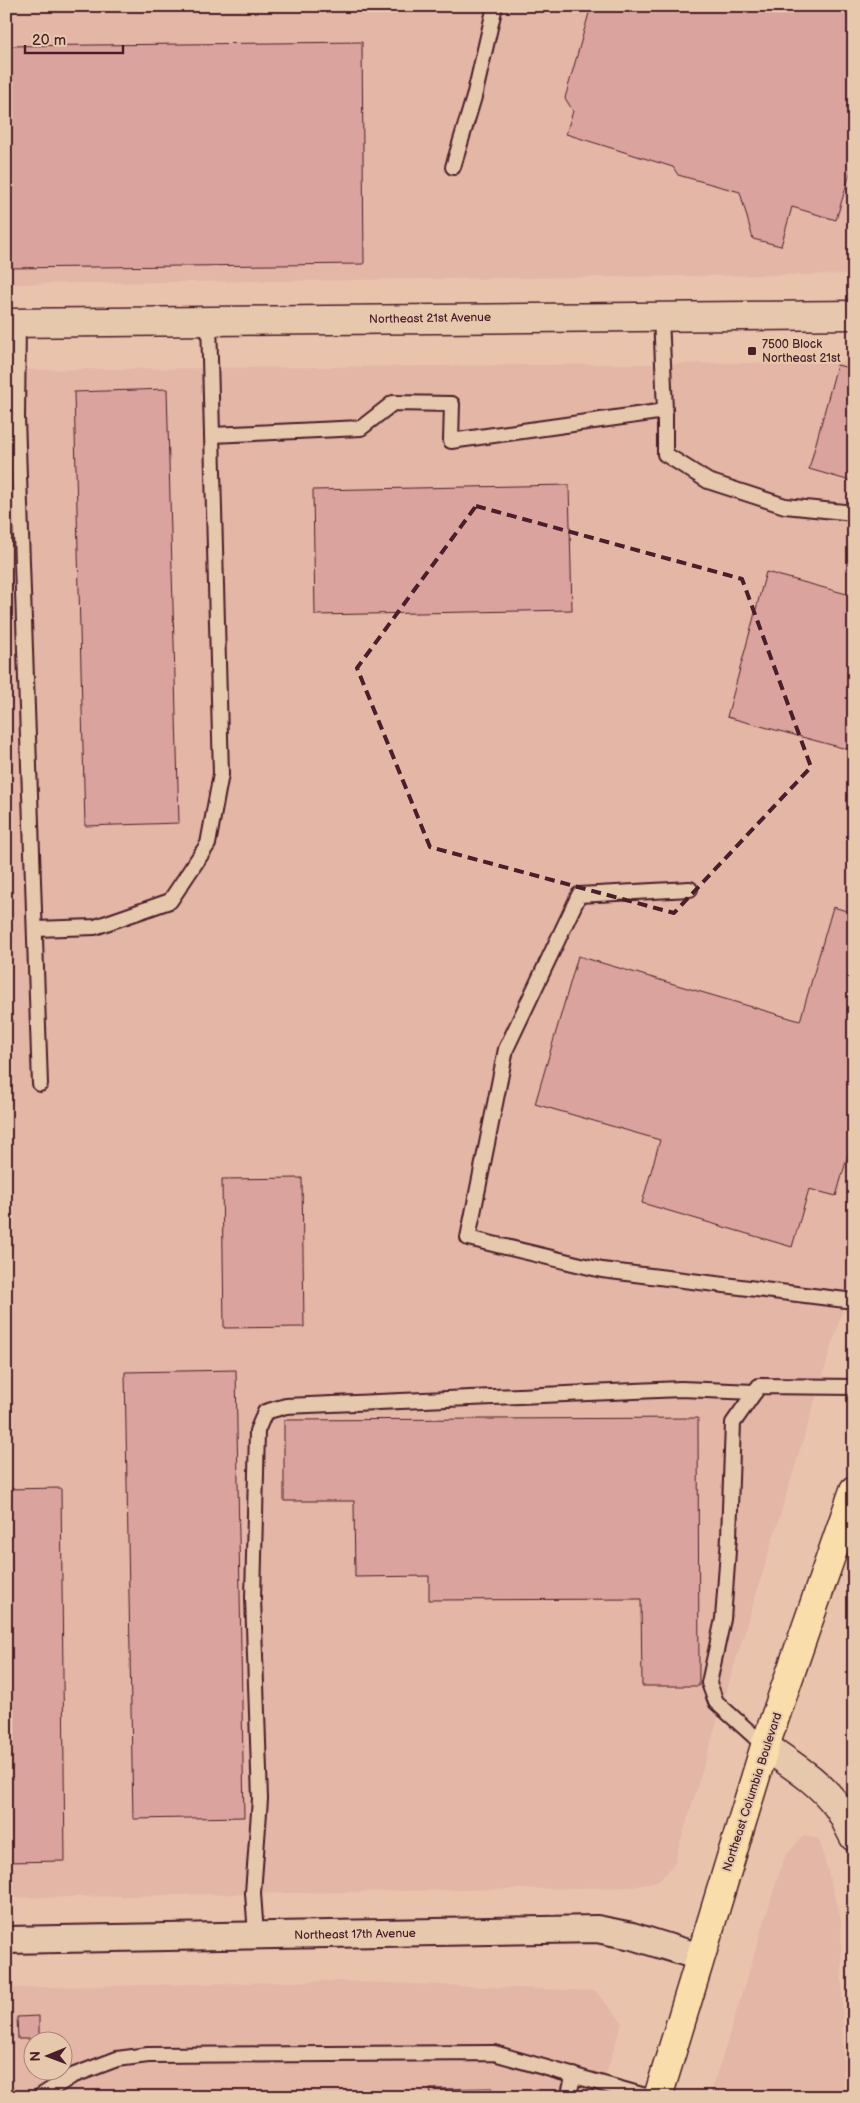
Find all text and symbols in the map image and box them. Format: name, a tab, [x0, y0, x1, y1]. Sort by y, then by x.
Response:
scale bar	[25, 22, 122, 54]
text: 20 m	[32, 31, 66, 50]
street label: Northeast 21st Avenue	[369, 310, 491, 327]
place label: 7500 Block Northeast 21st	[762, 337, 841, 366]
marker: 7500 Block Northeast 21st	[746, 345, 758, 357]
street label: Northeast Columbia Boulevard	[720, 1711, 785, 1874]
street label: Northeast 17th Avenue	[294, 1926, 416, 1943]
north arrow	[22, 2030, 72, 2080]
text: N	[27, 2051, 44, 2062]

